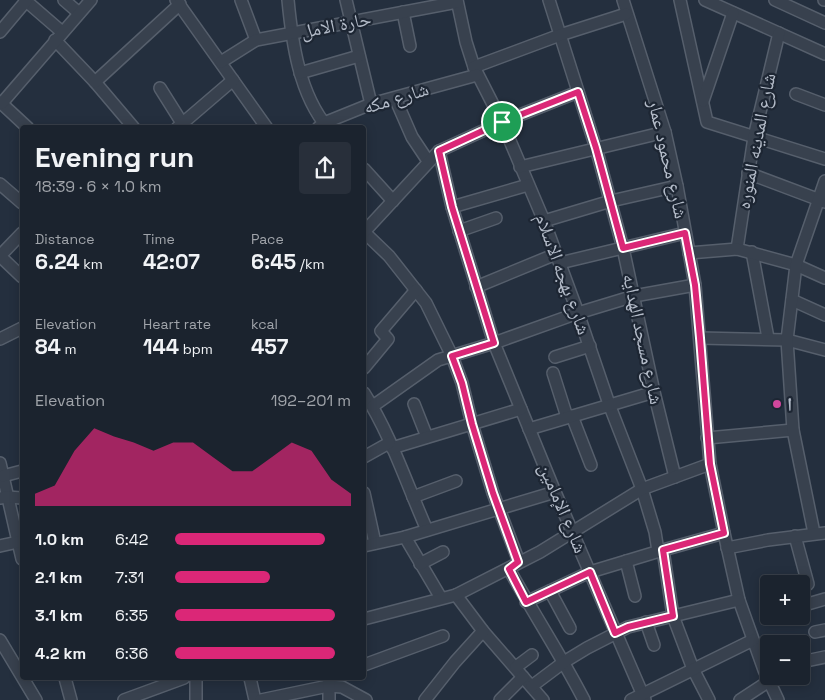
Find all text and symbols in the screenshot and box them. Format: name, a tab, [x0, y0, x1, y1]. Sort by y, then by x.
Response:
street label: حارة الامل	[299, 6, 373, 44]
street label: شارع المدينه المنوره	[731, 71, 781, 211]
street label: شارع مكه	[360, 76, 432, 120]
street label: شارع محمود عمار	[642, 96, 694, 221]
pin	[481, 101, 523, 143]
icon: arrive	[488, 108, 516, 136]
text: Evening run	[35, 139, 194, 175]
button: share	[299, 142, 351, 194]
text: 18:39 · 6 × 1.0 km	[35, 176, 162, 197]
street label: شارع بهجه الاسلام	[529, 210, 597, 338]
text: Distance	[35, 230, 95, 248]
text: Time	[143, 230, 175, 248]
text: Pace	[251, 230, 284, 248]
text: 6.24	[35, 248, 80, 275]
text: 42:07	[143, 248, 200, 275]
text: 6:45	[251, 248, 296, 275]
text: km	[80, 255, 103, 273]
text: /km	[296, 255, 325, 273]
street label: شارع مسجد الهدايه	[617, 271, 669, 407]
text: Elevation	[35, 315, 96, 333]
text: Heart rate	[143, 315, 211, 333]
text: kcal	[251, 315, 278, 333]
text: 84	[35, 333, 61, 360]
text: 144	[143, 333, 179, 360]
text: 457	[251, 333, 288, 360]
text: m	[61, 340, 77, 358]
text: bpm	[179, 340, 213, 358]
text: Elevation	[35, 390, 105, 411]
text: 192–201 m	[271, 390, 351, 411]
place label: ا	[787, 392, 792, 417]
marker: ا	[771, 398, 783, 410]
street label: شارع الإمامين	[533, 459, 593, 557]
text: 1.0 km	[35, 529, 84, 550]
text: 6:42	[115, 529, 149, 550]
text: 2.1 km	[35, 567, 82, 588]
text: 7:31	[115, 567, 144, 588]
map controls	[760, 575, 810, 685]
button: +	[760, 575, 810, 625]
text: 3.1 km	[35, 605, 83, 626]
text: 6:35	[115, 605, 148, 626]
button: −	[760, 635, 810, 685]
text: 4.2 km	[35, 643, 86, 664]
text: 6:36	[115, 643, 148, 664]

